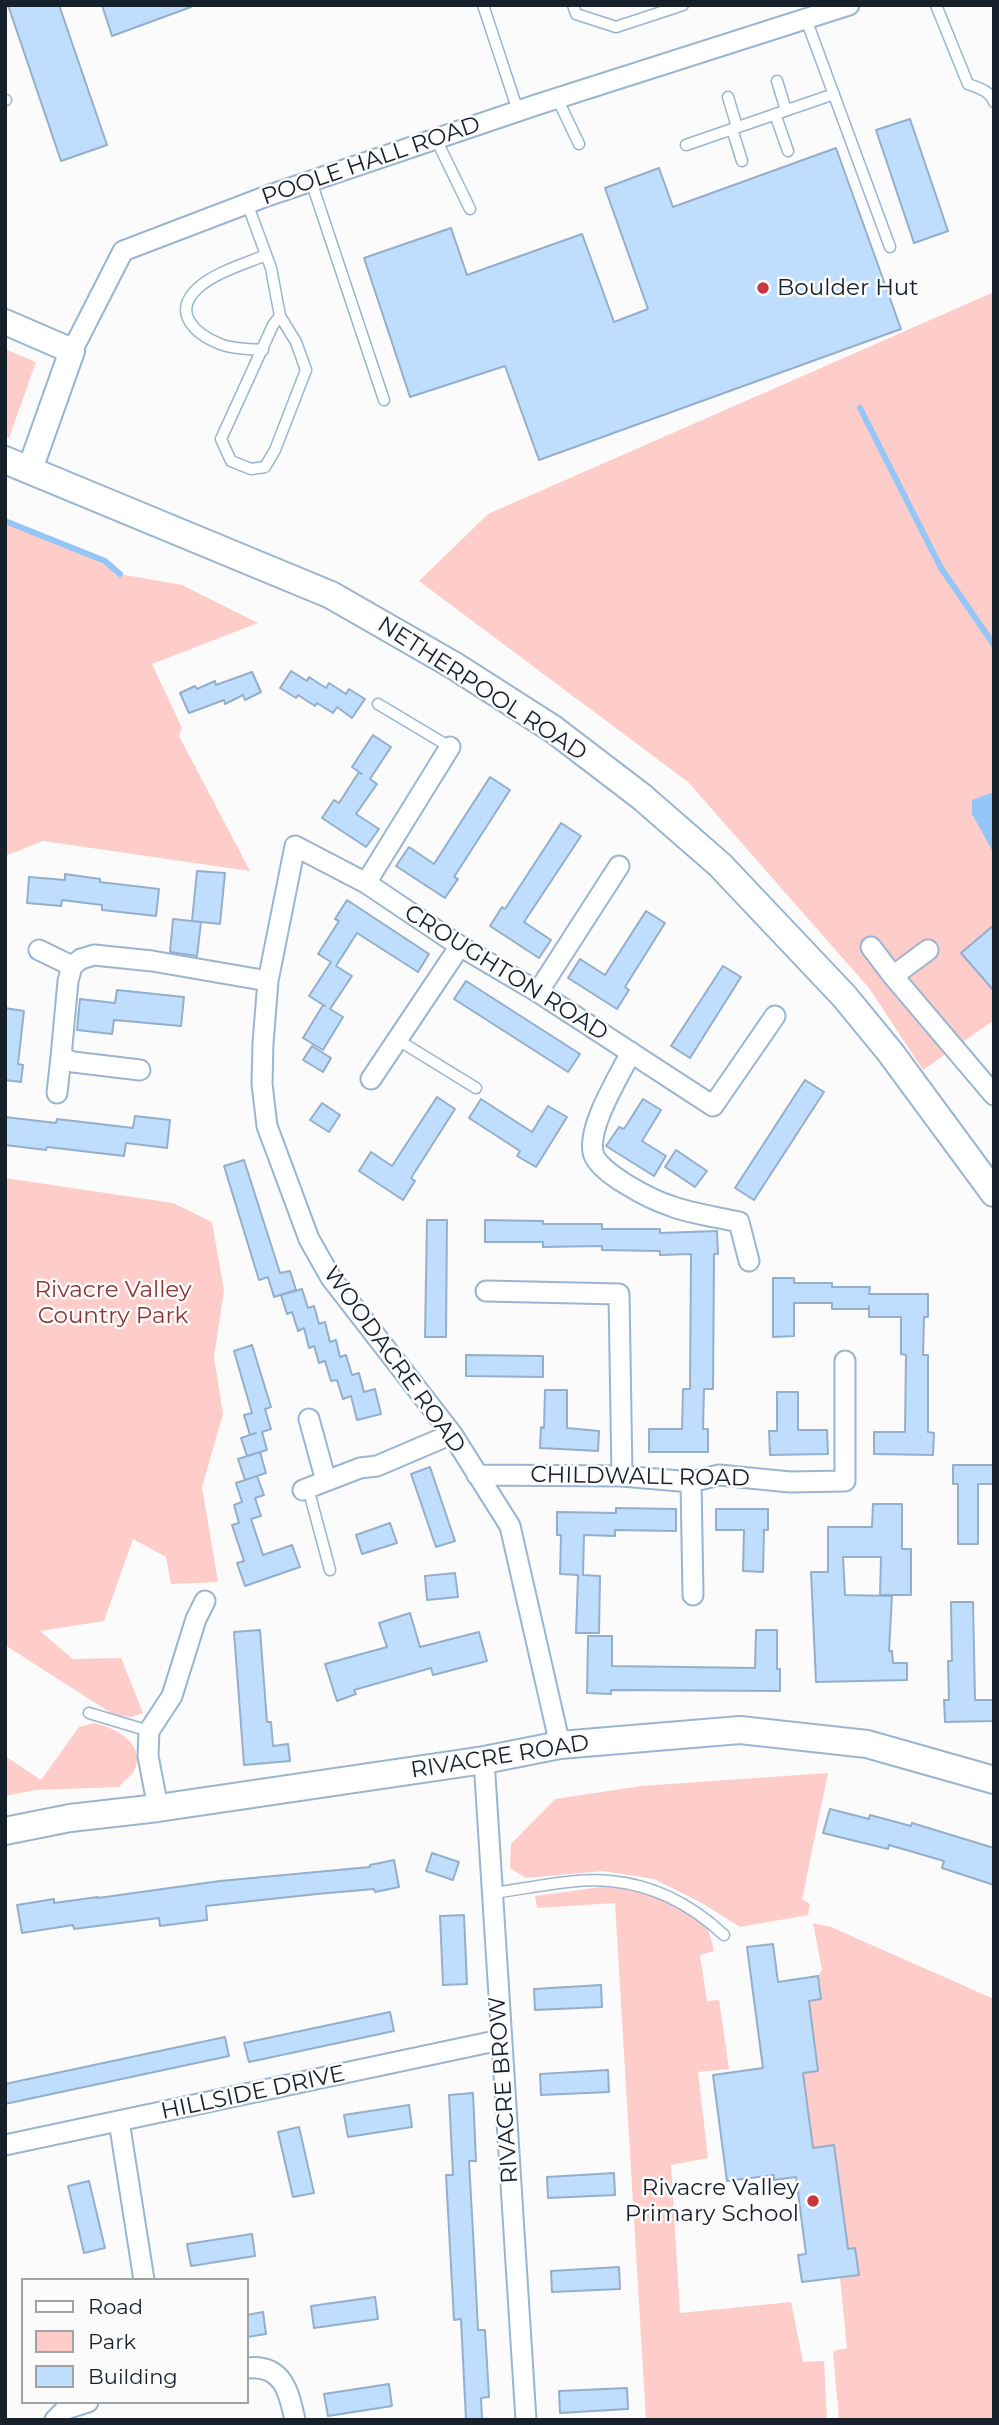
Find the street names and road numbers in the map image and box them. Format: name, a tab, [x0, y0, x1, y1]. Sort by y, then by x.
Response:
street label: POOLE HALL ROAD	[258, 111, 484, 211]
street label: NETHERPOOL ROAD	[372, 611, 592, 767]
street label: CROUGHTON ROAD	[399, 899, 613, 1047]
street label: WOODACRE ROAD	[317, 1261, 471, 1459]
street label: CHILDWALL ROAD	[530, 1461, 750, 1493]
street label: RIVACRE ROAD	[409, 1729, 591, 1785]
street label: RIVACRE BROW	[484, 1996, 524, 2184]
street label: HILLSIDE DRIVE	[158, 2060, 348, 2126]

